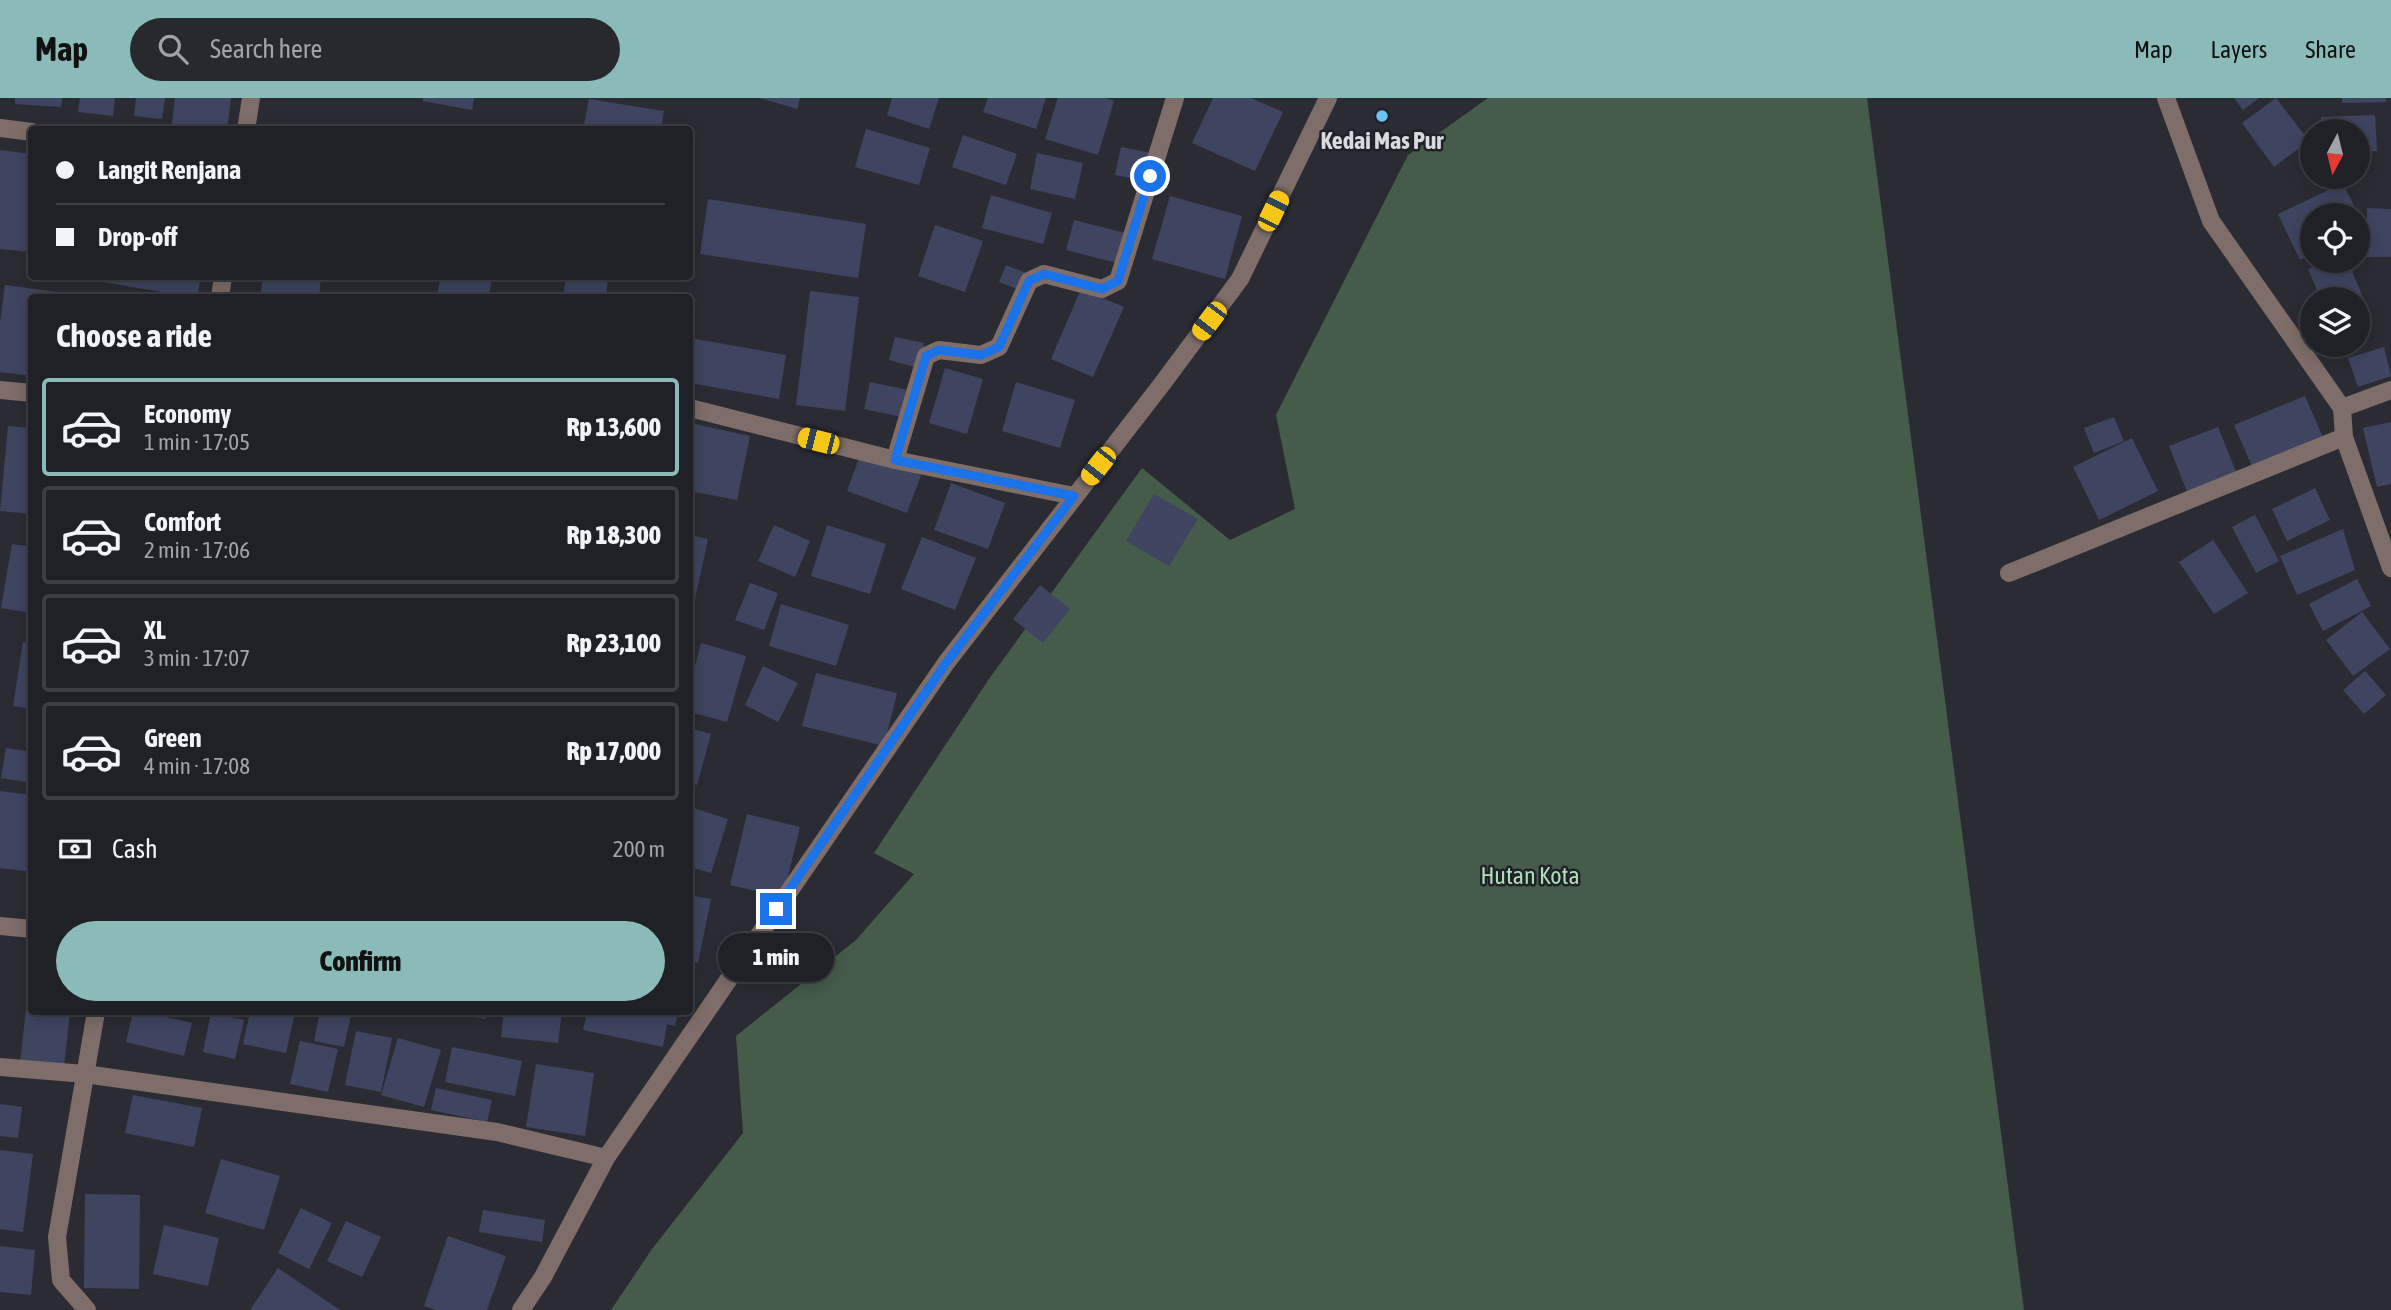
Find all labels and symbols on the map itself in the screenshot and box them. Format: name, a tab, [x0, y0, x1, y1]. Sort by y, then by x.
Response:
marker: Kedai Mas Pur	[1374, 108, 1390, 124]
north arrow	[2300, 119, 2370, 189]
place label: Kedai Mas Pur	[1321, 127, 1444, 154]
route start	[1134, 160, 1166, 192]
car	[1255, 188, 1292, 234]
car	[1188, 298, 1231, 344]
car	[796, 426, 841, 456]
car	[1077, 443, 1120, 489]
park label: Hutan Kota	[1480, 862, 1580, 889]
route end	[760, 893, 792, 925]
callout: 1 min	[718, 934, 834, 982]

